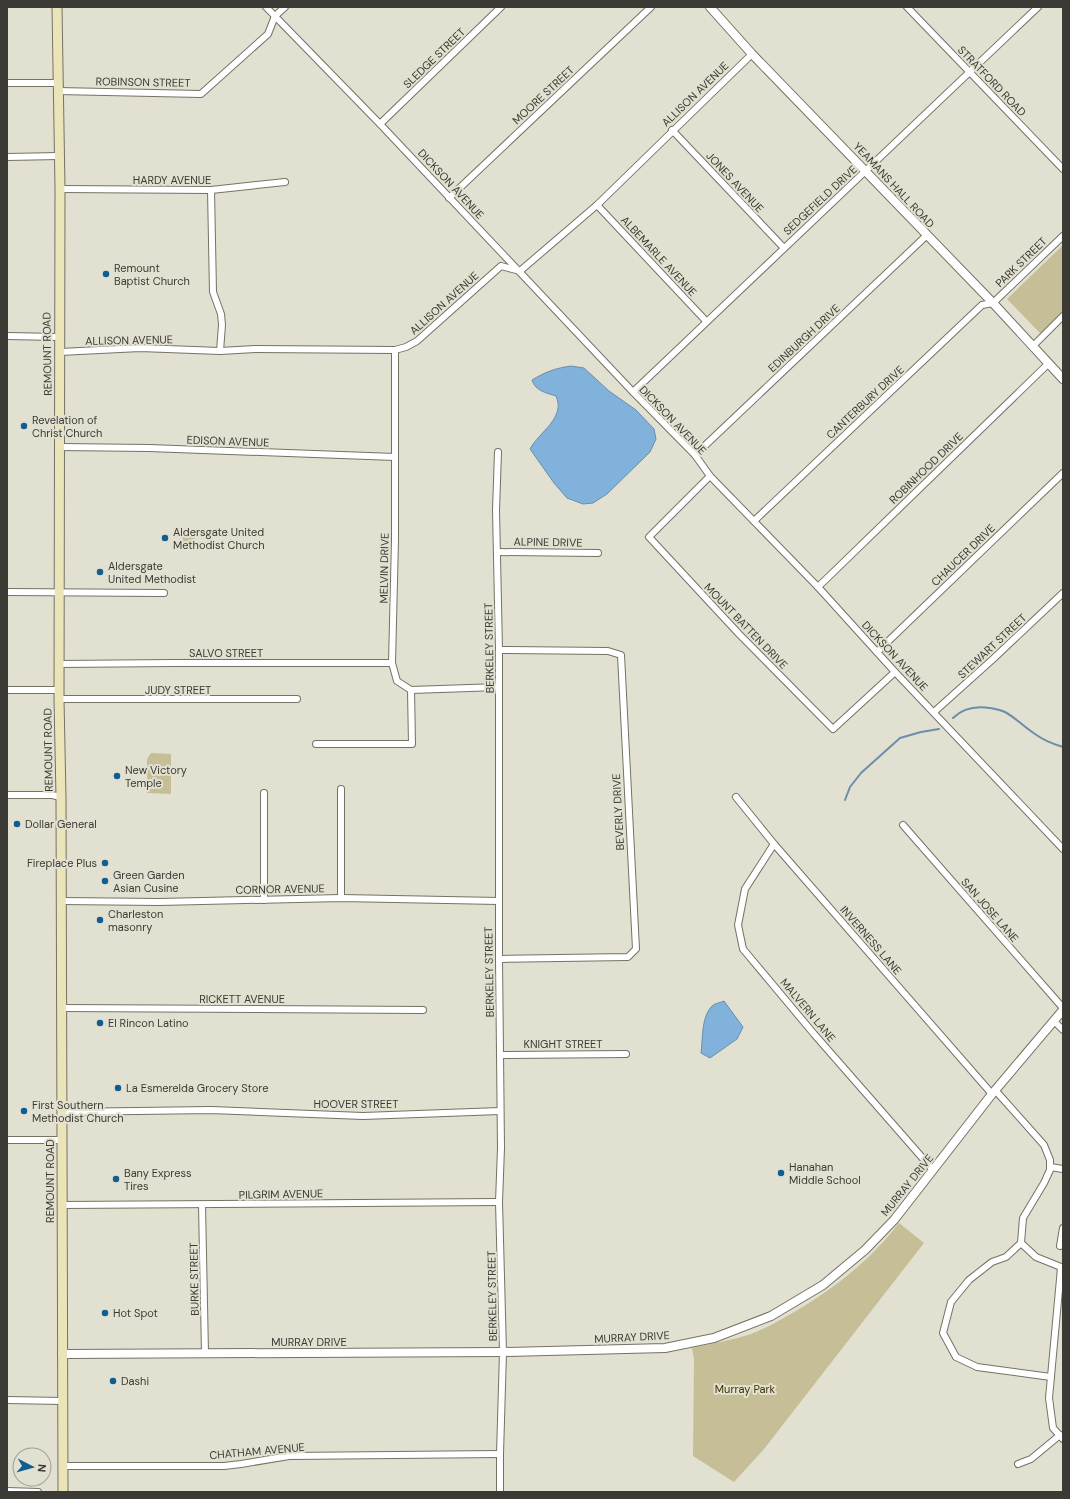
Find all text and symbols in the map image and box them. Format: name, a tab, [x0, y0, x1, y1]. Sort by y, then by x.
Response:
street label: SLEDGE STREET	[400, 25, 468, 91]
street label: STRATFORD ROAD	[955, 43, 1029, 119]
street label: ALLISON AVENUE	[659, 58, 731, 130]
street label: MOORE STREET	[509, 63, 577, 127]
street label: ROBINSON STREET	[95, 74, 191, 90]
street label: YEAMANS HALL ROAD	[851, 139, 938, 231]
street label: DICKSON AVENUE	[415, 146, 487, 222]
street label: JONES AVENUE	[703, 149, 767, 215]
street label: SEDGEFIELD DRIVE	[780, 162, 860, 238]
street label: HARDY AVENUE	[133, 173, 211, 187]
street label: ALBEMARLE AVENUE	[618, 213, 700, 299]
street label: PARK STREET	[992, 234, 1050, 290]
place label: Remount Baptist Church	[114, 261, 190, 288]
street label: ALLISON AVENUE	[407, 268, 481, 338]
marker: Remount Baptist Church	[101, 269, 111, 279]
street label: EDINBURGH DRIVE	[765, 301, 843, 375]
street label: REMOUNT ROAD	[39, 312, 55, 396]
street label: ALLISON AVENUE	[85, 332, 173, 348]
street label: CANTERBURY DRIVE	[823, 362, 907, 442]
street label: DICKSON AVENUE	[636, 383, 710, 457]
place label: Revelation of Christ Church	[32, 413, 102, 440]
marker: Revelation of Christ Church	[19, 421, 29, 431]
street label: ROBINHOOD DRIVE	[886, 429, 966, 507]
street label: EDISON AVENUE	[186, 433, 270, 449]
street label: CHAUCER DRIVE	[928, 521, 998, 589]
place label: Aldersgate United Methodist Church	[173, 525, 265, 552]
marker: Aldersgate United Methodist Church	[160, 533, 170, 543]
street label: MELVIN DRIVE	[376, 533, 392, 603]
street label: ALPINE DRIVE	[513, 534, 583, 550]
place label: Aldersgate United Methodist	[108, 559, 196, 586]
marker: Aldersgate United Methodist	[95, 567, 105, 577]
street label: MOUNT BATTEN DRIVE	[701, 580, 791, 672]
street label: BERKELEY STREET	[481, 602, 497, 694]
street label: STEWART STREET	[955, 611, 1029, 681]
street label: DICKSON AVENUE	[859, 618, 931, 694]
street label: SALVO STREET	[189, 646, 263, 660]
street label: JUDY STREET	[145, 683, 211, 697]
street label: REMOUNT ROAD	[40, 708, 56, 792]
place label: New Victory Temple	[125, 763, 187, 790]
marker: New Victory Temple	[112, 771, 122, 781]
street label: BEVERLY DRIVE	[609, 773, 627, 851]
place label: Dollar General	[25, 817, 97, 831]
marker: Dollar General	[12, 819, 22, 829]
place label: Fireplace Plus	[27, 856, 97, 870]
marker: Fireplace Plus	[100, 858, 110, 868]
place label: Green Garden Asian Cusine	[113, 868, 185, 895]
street label: SAN JOSE LANE	[958, 875, 1022, 945]
marker: Green Garden Asian Cusine	[100, 876, 110, 886]
street label: CORNOR AVENUE	[235, 881, 325, 897]
street label: INVERNESS LANE	[837, 903, 905, 977]
place label: Charleston masonry	[108, 907, 163, 934]
marker: Charleston masonry	[95, 915, 105, 925]
street label: BERKELEY STREET	[481, 926, 497, 1018]
street label: MALVERN LANE	[777, 975, 839, 1045]
street label: RICKETT AVENUE	[199, 992, 285, 1006]
place label: El Rincon Latino	[108, 1016, 189, 1030]
marker: El Rincon Latino	[95, 1018, 105, 1028]
street label: KNIGHT STREET	[523, 1037, 603, 1051]
place label: La Esmerelda Grocery Store	[126, 1081, 268, 1095]
marker: La Esmerelda Grocery Store	[113, 1083, 123, 1093]
street label: HOOVER STREET	[314, 1097, 398, 1111]
place label: First Southern Methodist Church	[32, 1098, 124, 1125]
marker: First Southern Methodist Church	[19, 1106, 29, 1116]
street label: REMOUNT ROAD	[43, 1139, 57, 1223]
street label: MURRAY DRIVE	[878, 1151, 936, 1219]
place label: Hanahan Middle School	[789, 1160, 861, 1187]
place label: Bany Express Tires	[124, 1166, 192, 1193]
marker: Hanahan Middle School	[776, 1168, 786, 1178]
marker: Bany Express Tires	[111, 1174, 121, 1184]
street label: PILGRIM AVENUE	[239, 1186, 323, 1202]
street label: BURKE STREET	[186, 1242, 202, 1316]
street label: BERKELEY STREET	[484, 1250, 500, 1342]
place label: Hot Spot	[113, 1306, 158, 1320]
marker: Hot Spot	[100, 1308, 110, 1318]
street label: MURRAY DRIVE	[594, 1328, 670, 1346]
street label: MURRAY DRIVE	[271, 1335, 347, 1349]
place label: Dashi	[121, 1374, 149, 1388]
marker: Dashi	[108, 1376, 118, 1386]
park label: Murray Park	[715, 1382, 776, 1396]
street label: CHATHAM AVENUE	[209, 1440, 305, 1462]
north arrow	[12, 1447, 52, 1487]
text: N	[35, 1463, 49, 1473]

